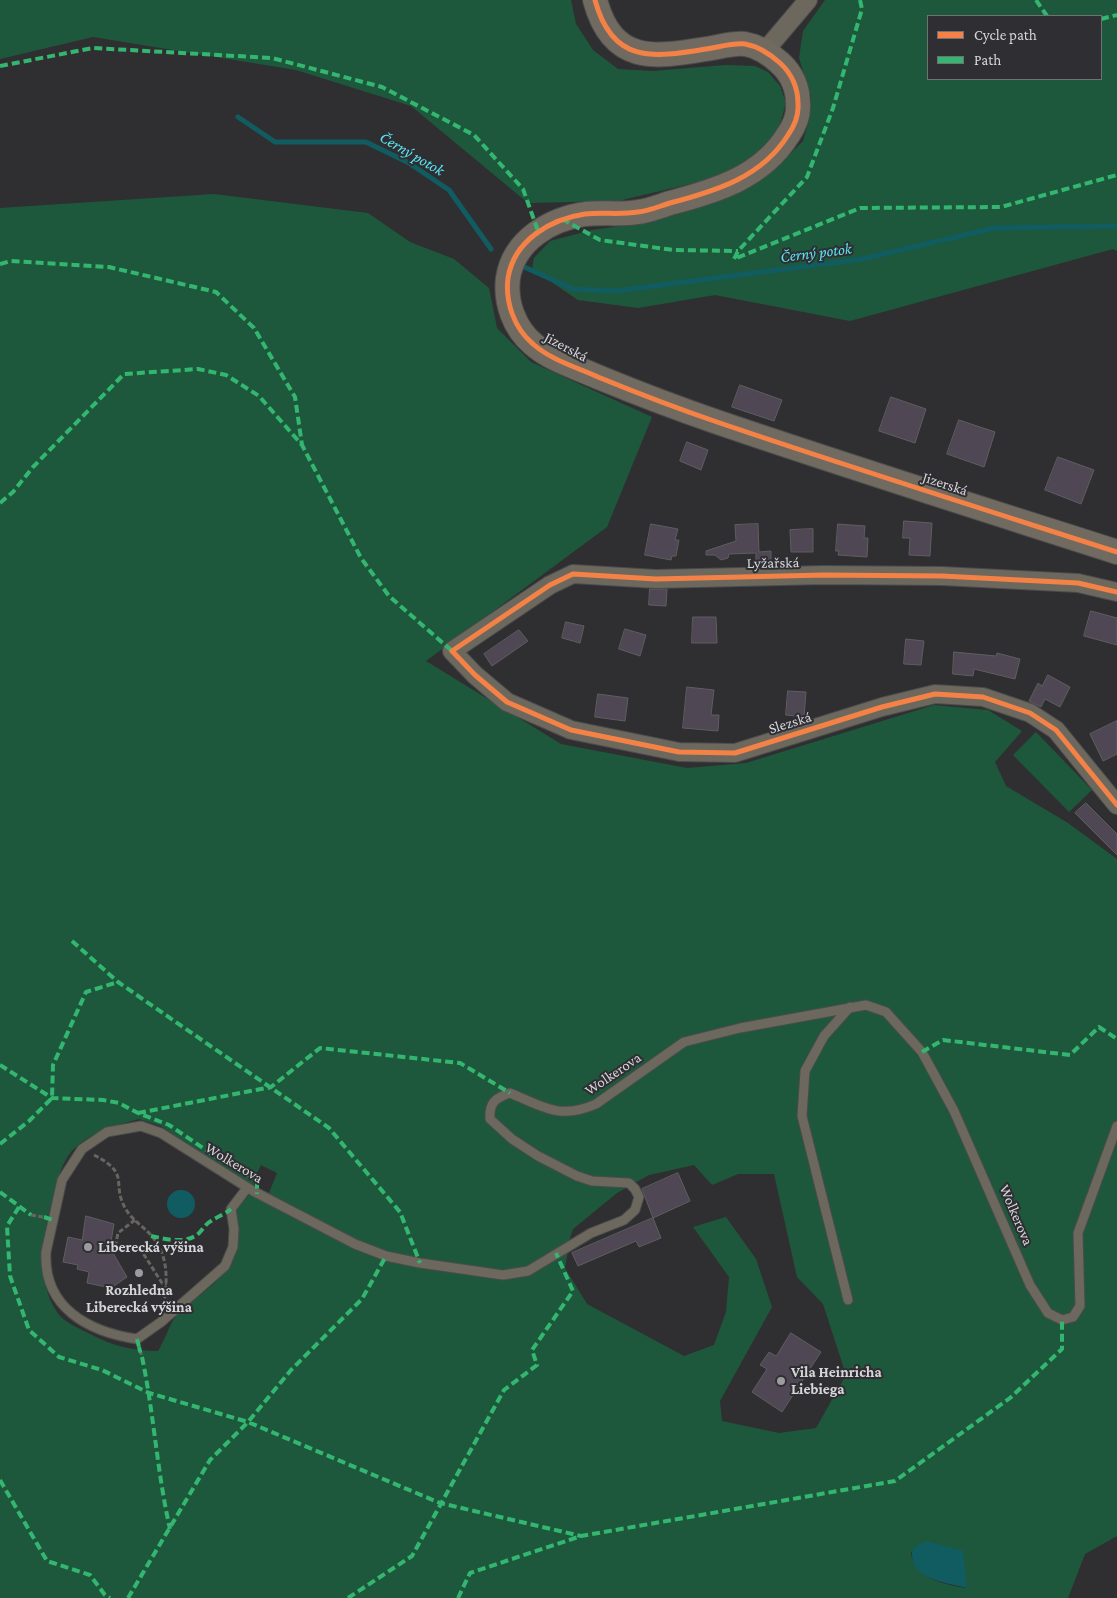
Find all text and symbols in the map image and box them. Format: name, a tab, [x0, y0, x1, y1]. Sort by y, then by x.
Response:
legend	[927, 15, 1102, 80]
text: Cycle path	[974, 27, 1037, 43]
text: Path	[974, 52, 1001, 68]
water label: Černý potok	[376, 128, 448, 180]
water label: Černý potok	[779, 239, 853, 267]
street label: Jizerská	[541, 328, 591, 366]
street label: Jizerská	[920, 468, 970, 500]
street label: Lyžařská	[747, 554, 799, 572]
street label: Slezská	[766, 708, 814, 738]
street label: Wolkerova	[581, 1049, 645, 1099]
street label: Wolkerova	[202, 1139, 266, 1187]
street label: Wolkerova	[995, 1182, 1037, 1248]
place label: Liberecká výšina	[98, 1238, 204, 1256]
marker: Liberecká výšina	[82, 1241, 94, 1253]
marker: Rozhledna Liberecká výšina	[133, 1267, 145, 1279]
place label: Rozhledna Liberecká výšina	[86, 1281, 192, 1316]
place label: Vila Heinricha Liebiega	[791, 1363, 882, 1398]
marker: Vila Heinricha Liebiega	[775, 1375, 787, 1387]

